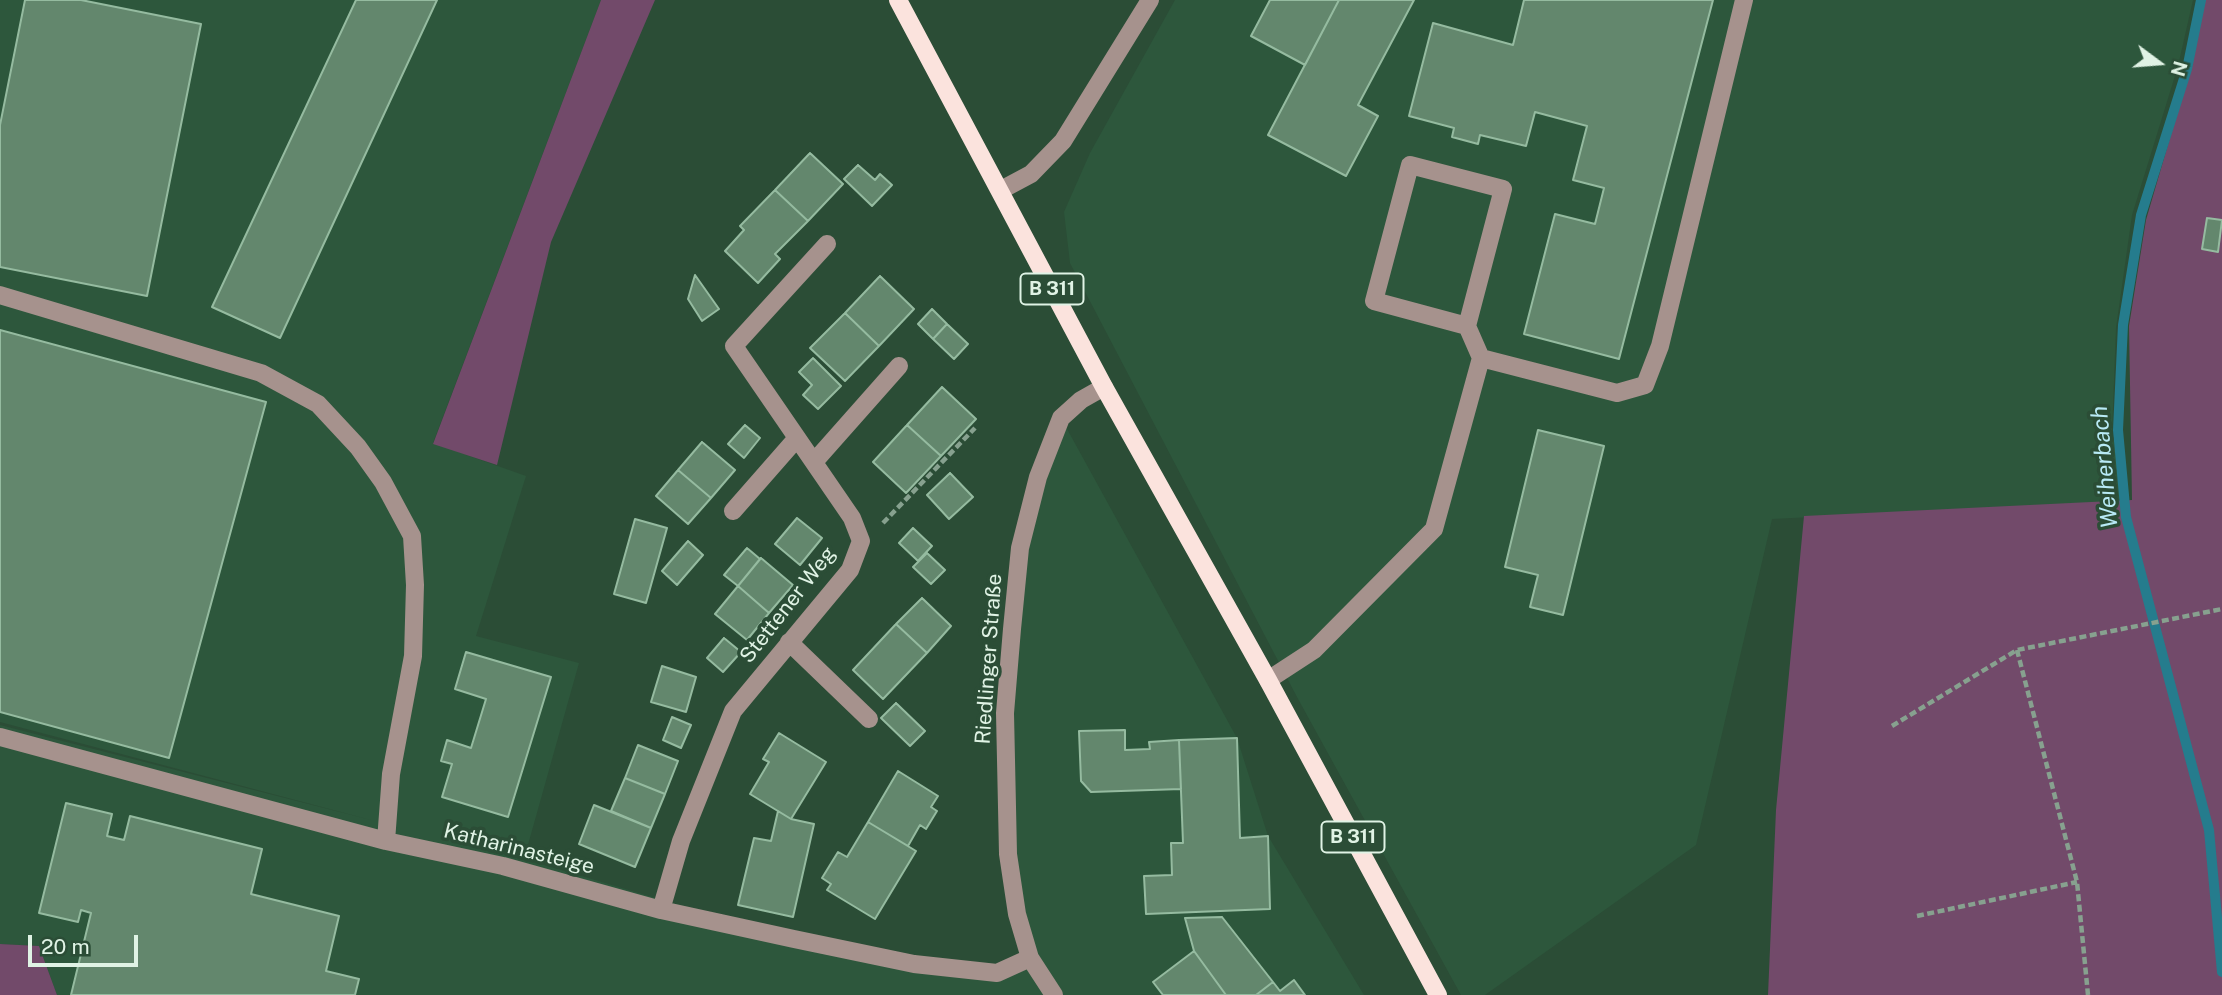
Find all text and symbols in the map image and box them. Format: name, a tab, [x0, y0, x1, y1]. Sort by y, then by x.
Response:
north arrow	[2124, 28, 2194, 98]
text: N	[2167, 59, 2192, 79]
road number: B 311	[1020, 274, 1084, 304]
water label: Weiherbach	[2086, 405, 2124, 529]
street label: Stettener Weg	[735, 542, 841, 668]
street label: Riedlinger Straße	[970, 573, 1008, 745]
street label: Katharinasteige	[441, 818, 597, 880]
road number: B 311	[1322, 822, 1384, 852]
scale bar	[32, 922, 142, 966]
text: 20 m	[41, 934, 90, 959]

